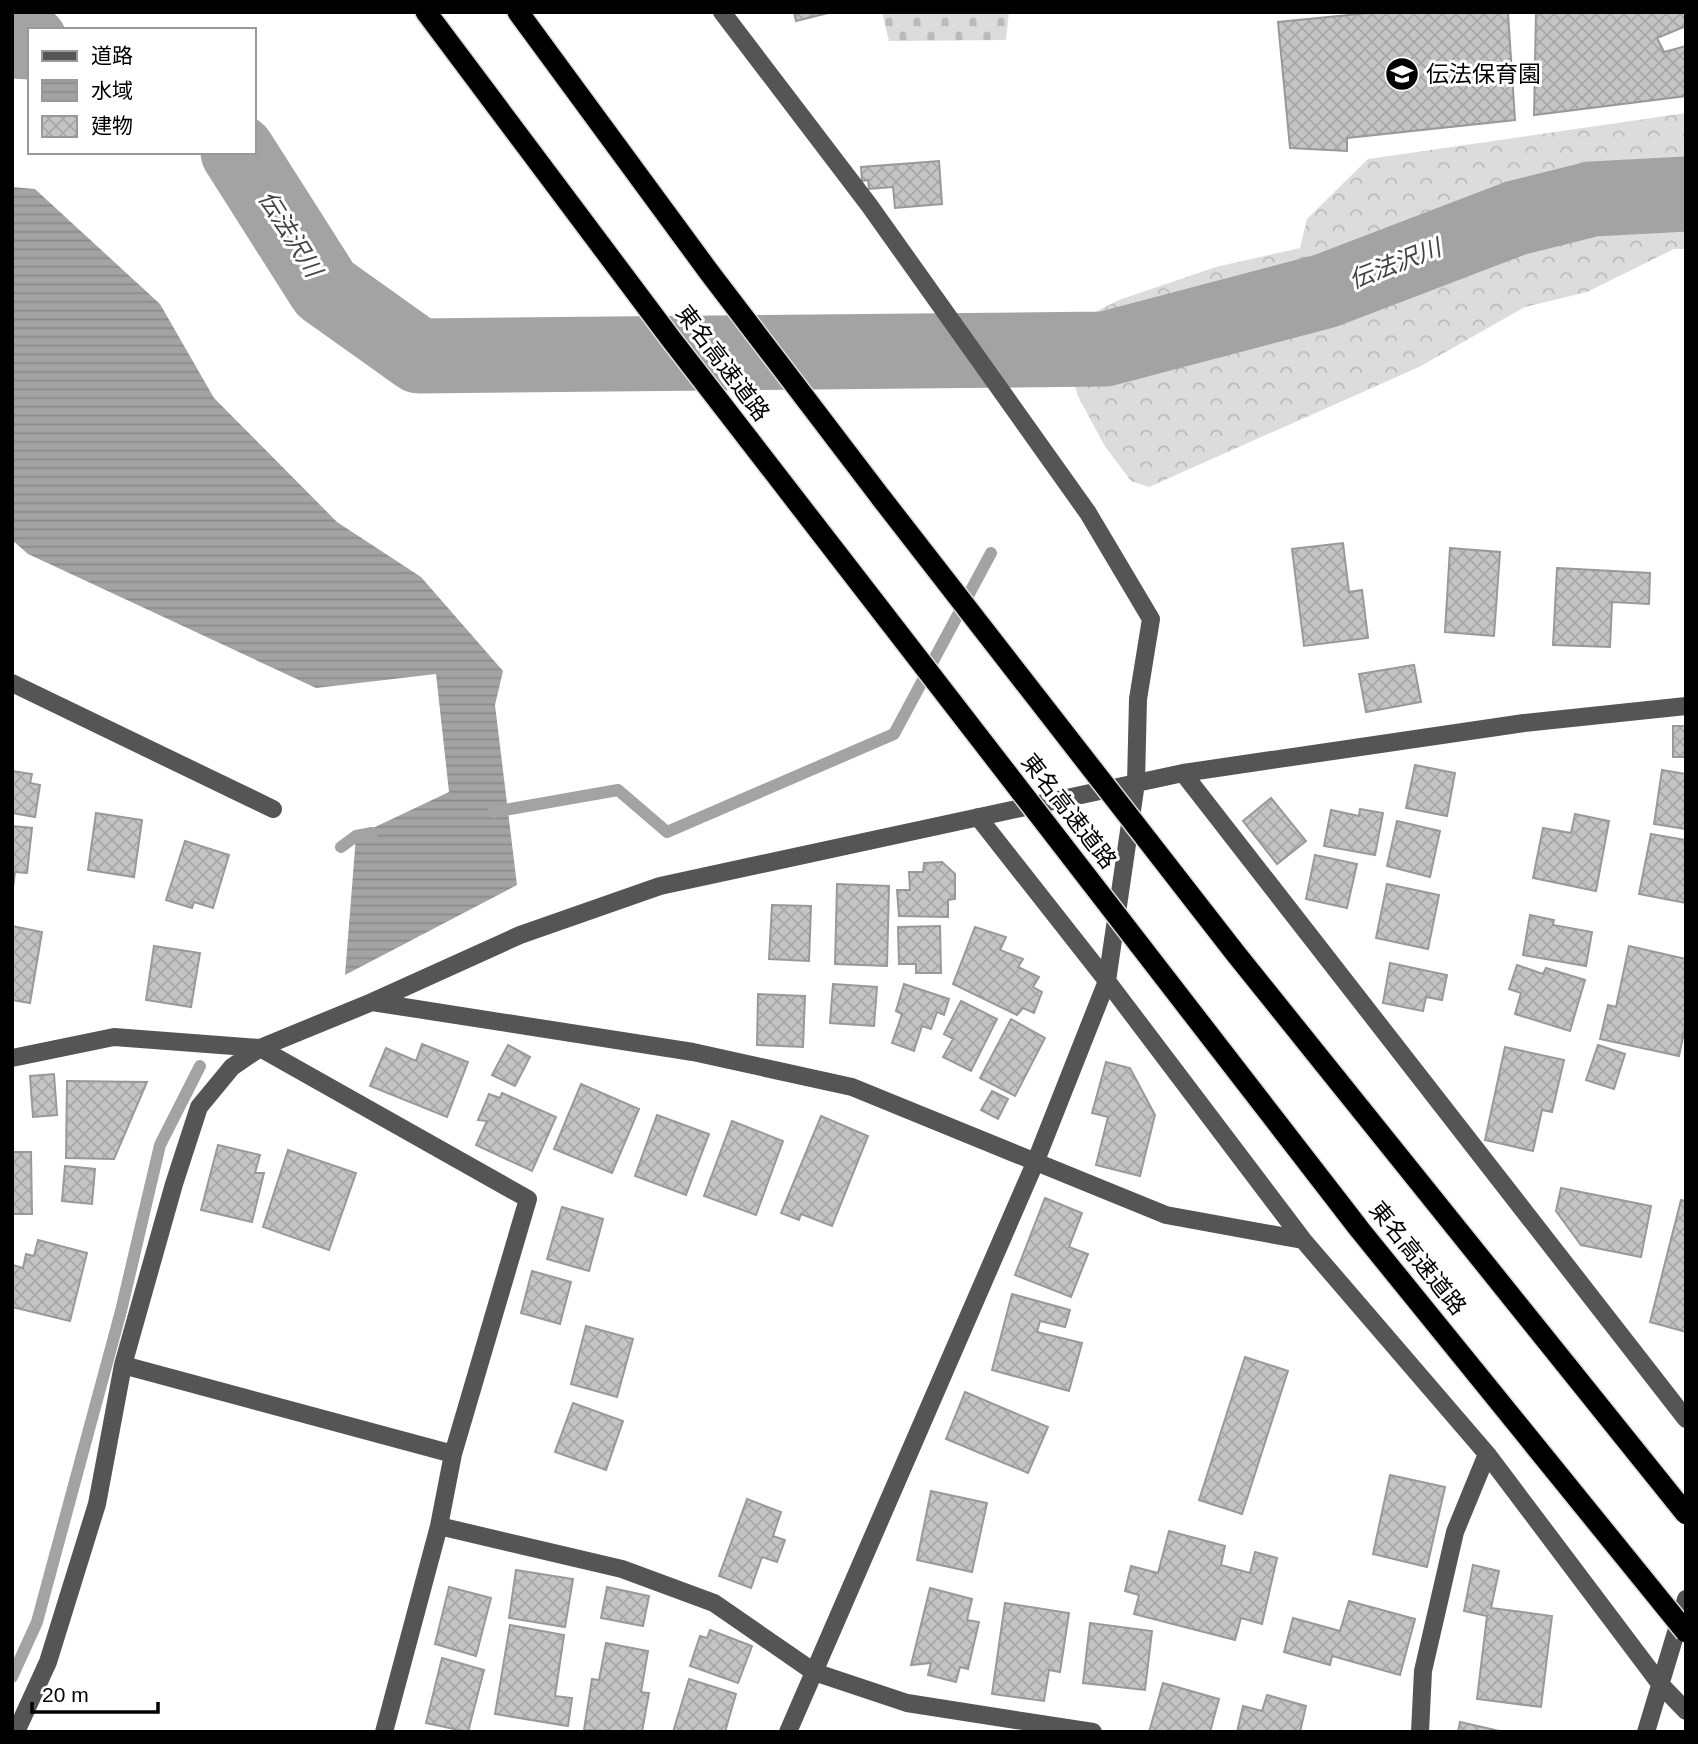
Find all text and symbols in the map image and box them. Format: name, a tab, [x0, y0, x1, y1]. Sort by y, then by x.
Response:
legend	[28, 28, 256, 154]
text: 道路	[91, 44, 133, 67]
school or university icon: 伝法保育園	[1383, 55, 1421, 93]
place label: 伝法保育園	[1426, 61, 1541, 87]
text: 水域	[91, 79, 133, 102]
text: 建物	[91, 114, 133, 137]
water label: 伝法沢川	[254, 186, 329, 284]
water label: 伝法沢川	[1345, 233, 1447, 293]
street label: 東名高速道路	[671, 300, 775, 426]
street label: 東名高速道路	[1016, 749, 1122, 873]
street label: 東名高速道路	[1364, 1196, 1472, 1320]
scale bar	[32, 1670, 158, 1714]
text: 20 m	[42, 1683, 89, 1706]

